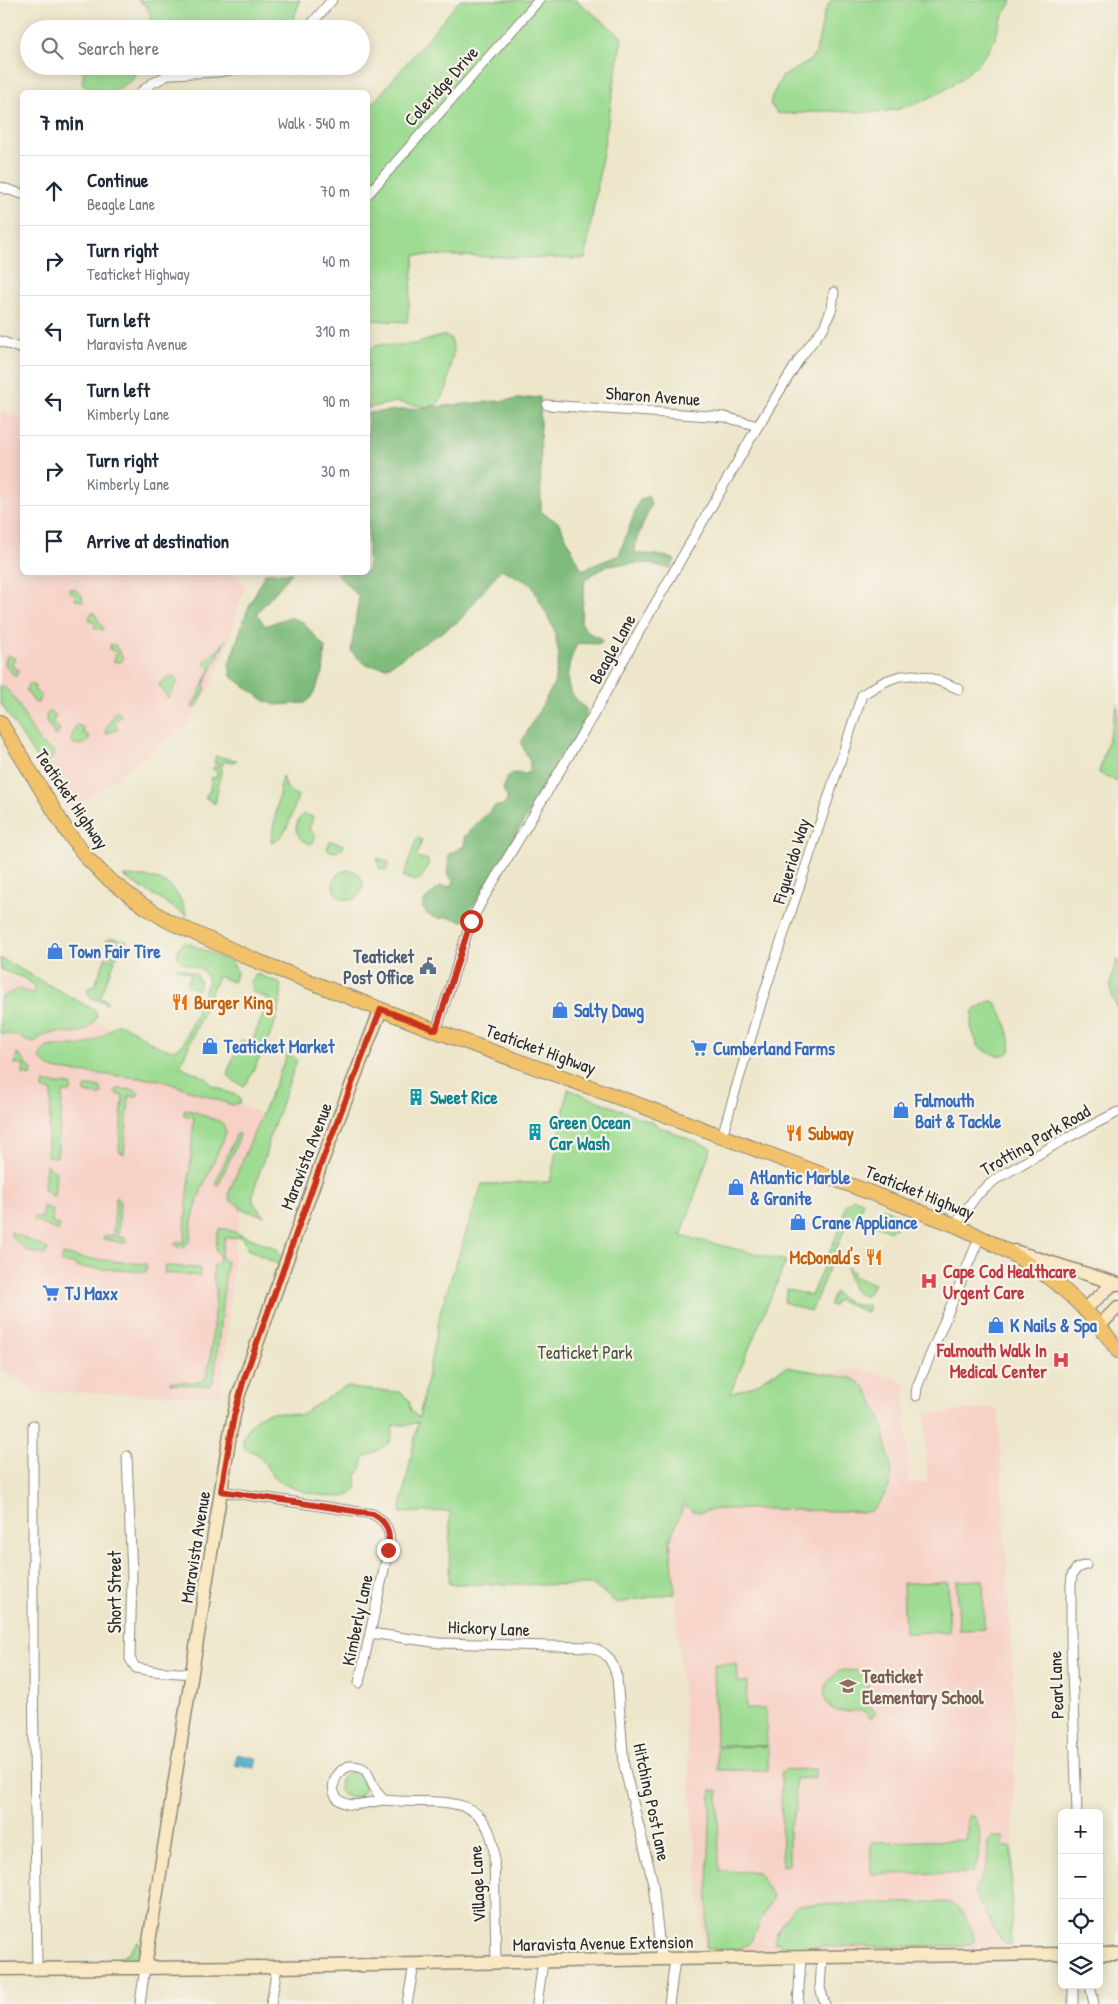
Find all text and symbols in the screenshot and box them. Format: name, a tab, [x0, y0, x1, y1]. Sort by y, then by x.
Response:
search box	[20, 20, 370, 75]
icon: search	[38, 34, 66, 62]
text: Search here	[78, 35, 159, 61]
street label: Coleridge Drive	[398, 40, 484, 132]
text: 7 min	[40, 108, 84, 137]
text: Walk · 540 m	[278, 112, 350, 134]
text: Continue	[87, 167, 148, 193]
icon: ahead	[40, 177, 68, 205]
text: 70 m	[320, 180, 350, 202]
text: Beagle Lane	[87, 193, 155, 215]
text: Turn right	[87, 237, 158, 263]
icon: right	[40, 247, 68, 275]
text: 40 m	[322, 250, 350, 272]
text: Teaticket Highway	[87, 263, 190, 285]
text: Turn left	[87, 307, 150, 333]
icon: left	[40, 317, 68, 345]
text: 310 m	[315, 320, 350, 342]
text: Maravista Avenue	[87, 333, 187, 355]
text: Turn left	[87, 377, 150, 403]
street label: Sharon Avenue	[605, 380, 701, 412]
icon: left	[40, 387, 68, 415]
text: 90 m	[322, 390, 350, 412]
text: Kimberly Lane	[87, 403, 169, 425]
text: Turn right	[87, 447, 158, 473]
icon: right	[40, 457, 68, 485]
text: 30 m	[321, 460, 350, 482]
text: Kimberly Lane	[87, 473, 169, 495]
icon: arrive	[40, 527, 68, 555]
text: Arrive at destination	[87, 528, 229, 554]
street label: Beagle Lane	[583, 609, 641, 689]
street label: Teaticket Highway	[29, 744, 115, 854]
street label: Figuerido Way	[766, 815, 816, 908]
route start	[460, 910, 483, 933]
place label: Town Fair Tire	[68, 939, 162, 964]
shop icon: Town Fair Tire	[45, 941, 65, 961]
place label: Teaticket Post Office	[343, 944, 415, 990]
public building icon: Teaticket Post Office	[418, 956, 438, 976]
place label: Burger King	[194, 990, 273, 1016]
restaurant icon: Burger King	[170, 992, 190, 1012]
place label: Salty Dawg	[574, 998, 644, 1024]
shop icon: Salty Dawg	[550, 1000, 570, 1020]
street label: Teaticket Highway	[482, 1017, 600, 1081]
place label: Teaticket Market	[223, 1034, 335, 1059]
shop icon: Teaticket Market	[200, 1036, 220, 1056]
place label: Cumberland Farms	[713, 1036, 835, 1061]
supermarket icon: Cumberland Farms	[689, 1038, 709, 1058]
place label: Sweet Rice	[430, 1085, 498, 1110]
building icon: Sweet Rice	[406, 1087, 426, 1107]
place label: Falmouth Bait & Tackle	[914, 1088, 1002, 1134]
street label: Trotting Park Road	[975, 1098, 1095, 1182]
street label: Maravista Avenue	[274, 1099, 338, 1213]
shop icon: Falmouth Bait & Tackle	[891, 1100, 911, 1120]
place label: Green Ocean Car Wash	[549, 1110, 631, 1156]
place label: Subway	[808, 1121, 854, 1147]
building icon: Green Ocean Car Wash	[525, 1122, 545, 1142]
restaurant icon: Subway	[784, 1123, 804, 1143]
street label: Teaticket Highway	[862, 1159, 979, 1225]
place label: Atlantic Marble & Granite	[750, 1165, 851, 1211]
shop icon: Atlantic Marble & Granite	[726, 1177, 746, 1197]
place label: Crane Appliance	[812, 1210, 918, 1236]
shop icon: Crane Appliance	[788, 1212, 808, 1232]
place label: McDonald's	[790, 1245, 860, 1270]
restaurant icon: McDonald's	[864, 1247, 884, 1267]
place label: Cape Cod Healthcare Urgent Care	[943, 1259, 1077, 1306]
hospital icon: Cape Cod Healthcare Urgent Care	[919, 1271, 939, 1291]
place label: TJ Maxx	[64, 1281, 118, 1306]
supermarket icon: TJ Maxx	[41, 1283, 61, 1303]
place label: K Nails & Spa	[1010, 1313, 1098, 1339]
shop icon: K Nails & Spa	[986, 1315, 1006, 1335]
place label: Falmouth Walk In Medical Center	[936, 1338, 1047, 1384]
park label: Teaticket Park	[538, 1340, 633, 1365]
hospital icon: Falmouth Walk In Medical Center	[1051, 1350, 1071, 1370]
street label: Maravista Avenue	[174, 1489, 216, 1605]
route end	[377, 1539, 400, 1562]
street label: Short Street	[102, 1550, 127, 1633]
street label: Kimberly Lane	[335, 1572, 379, 1668]
street label: Hickory Lane	[448, 1614, 530, 1642]
street label: Pearl Lane	[1042, 1651, 1070, 1719]
place label: Teaticket Elementary School	[861, 1664, 985, 1711]
school or university icon: Teaticket Elementary School	[838, 1676, 858, 1696]
street label: Hitching Post Lane	[627, 1741, 677, 1863]
map controls	[1058, 1809, 1103, 1989]
button: +	[1058, 1809, 1103, 1854]
street label: Village Lane	[462, 1845, 492, 1923]
button: −	[1058, 1854, 1103, 1899]
button: locate	[1058, 1899, 1103, 1944]
street label: Maravista Avenue Extension	[512, 1929, 694, 1957]
button: layers	[1058, 1944, 1103, 1989]

